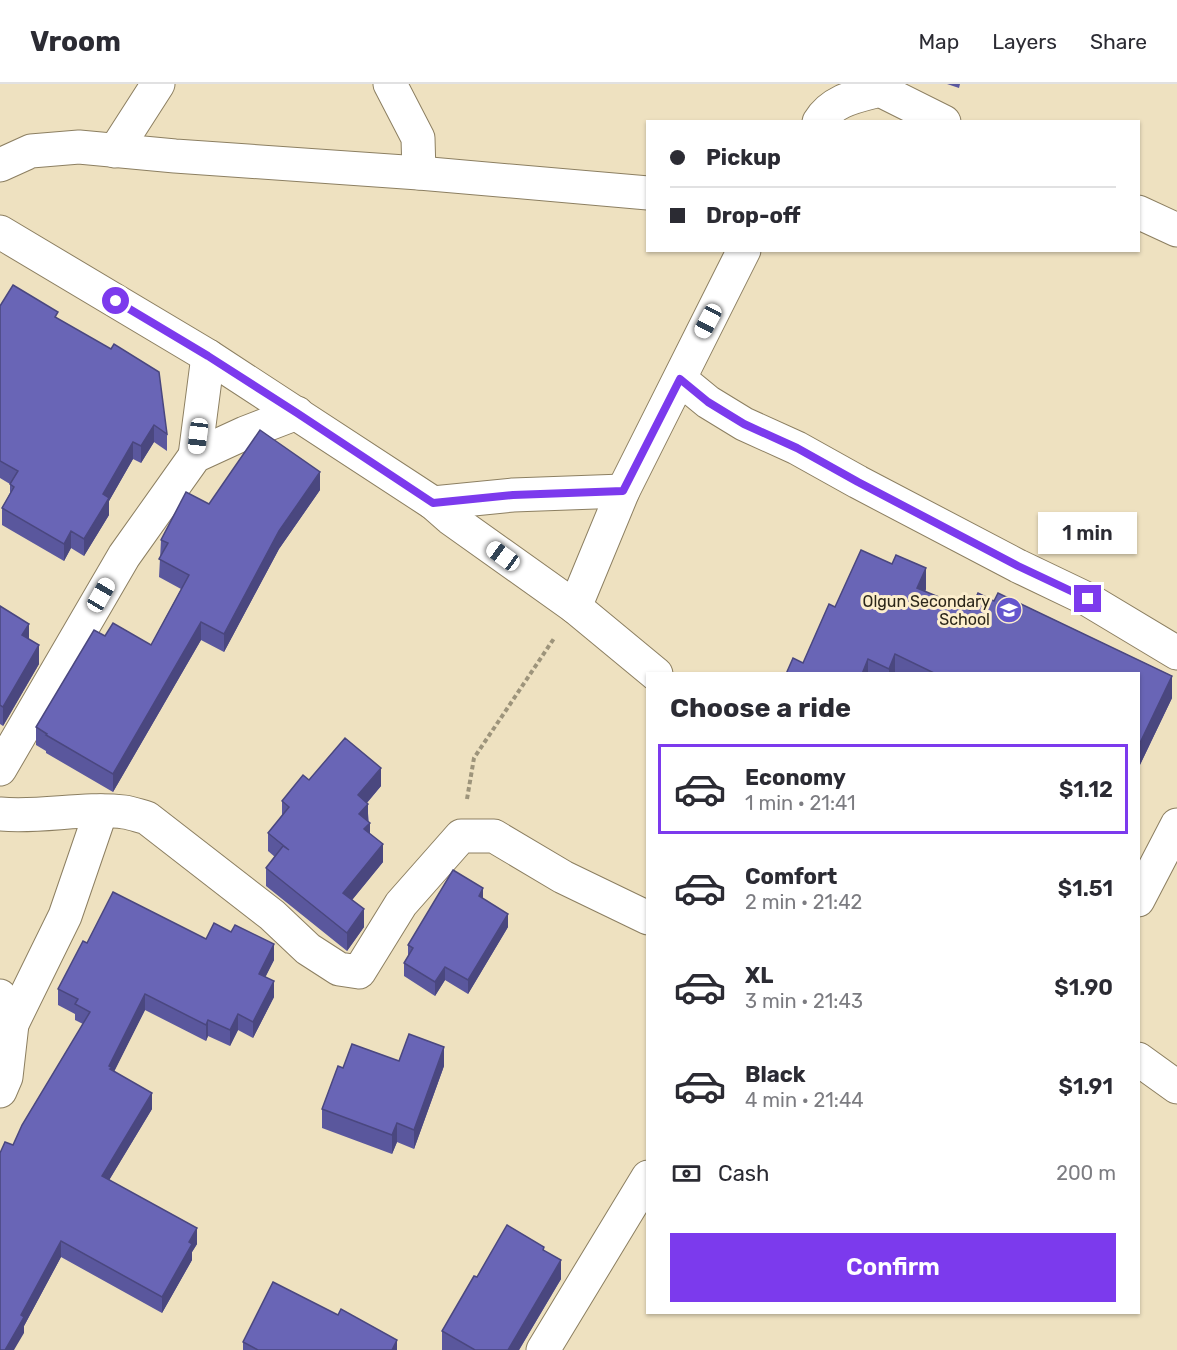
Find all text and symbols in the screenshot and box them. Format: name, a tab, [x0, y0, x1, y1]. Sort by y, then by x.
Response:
text: Vroom	[30, 25, 121, 58]
text: Map	[918, 29, 959, 54]
text: Layers	[992, 29, 1057, 54]
text: Share	[1090, 29, 1147, 54]
text: Pickup	[706, 144, 781, 171]
text: Drop-off	[706, 202, 801, 229]
route start	[102, 287, 129, 314]
car	[692, 301, 724, 341]
car	[187, 417, 209, 455]
callout: 1 min	[1038, 512, 1138, 554]
text: 1 min	[1062, 521, 1113, 545]
car	[483, 538, 523, 574]
car	[84, 575, 118, 615]
route end	[1074, 585, 1101, 612]
place label: Olgun Secondary School	[863, 592, 990, 629]
school or university icon: Olgun Secondary School	[994, 595, 1024, 625]
text: Choose a ride	[670, 692, 851, 724]
icon: car	[673, 762, 727, 816]
text: Economy	[745, 764, 846, 791]
text: $1.12	[1059, 776, 1113, 803]
text: 1 min · 21:41	[745, 791, 856, 815]
icon: car	[673, 861, 727, 915]
text: Comfort	[745, 863, 837, 890]
text: $1.51	[1058, 875, 1113, 902]
text: 2 min · 21:42	[745, 890, 862, 914]
icon: car	[673, 960, 727, 1014]
text: XL	[745, 962, 773, 989]
text: $1.90	[1054, 974, 1113, 1001]
text: 3 min · 21:43	[745, 989, 863, 1013]
icon: car	[673, 1059, 727, 1113]
text: Black	[745, 1061, 806, 1088]
text: $1.91	[1059, 1073, 1113, 1100]
text: 4 min · 21:44	[745, 1088, 864, 1112]
icon: cash	[670, 1157, 703, 1190]
text: Cash	[718, 1160, 769, 1187]
text: 200 m	[1056, 1161, 1116, 1185]
button: Confirm	[670, 1233, 1116, 1302]

